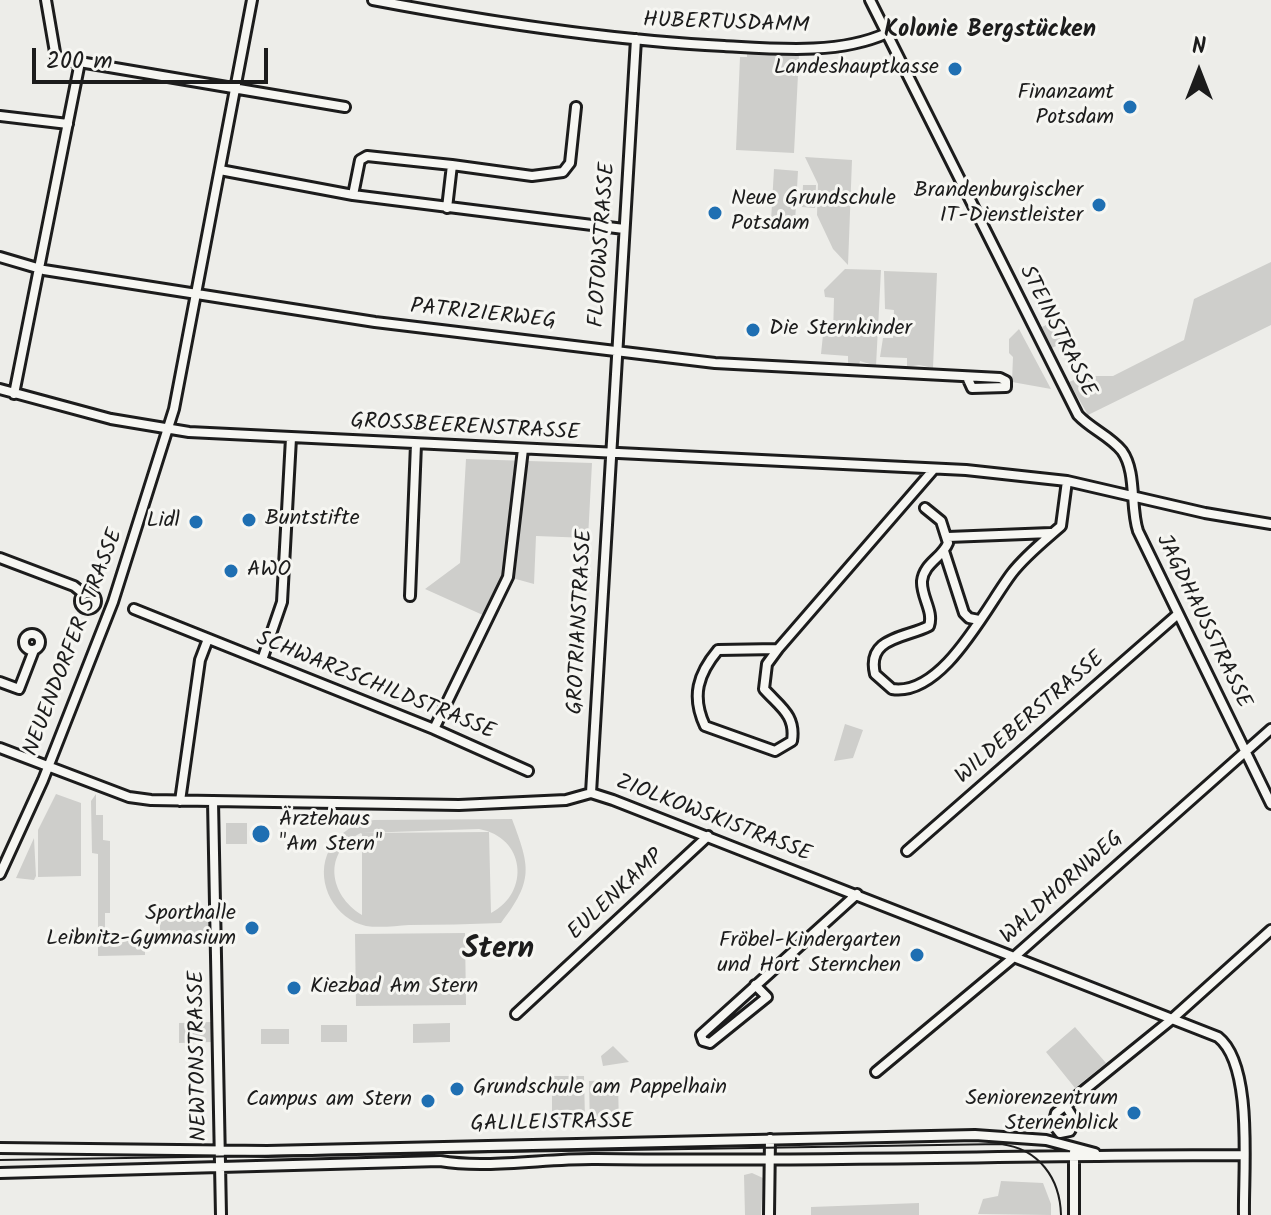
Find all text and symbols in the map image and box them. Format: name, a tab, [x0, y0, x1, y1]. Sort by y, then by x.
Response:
street label: HUBERTUSDAMM	[642, 9, 810, 41]
district label: Kolonie Bergstücken	[884, 18, 1096, 46]
text: N	[1192, 30, 1206, 65]
scale bar	[36, 32, 272, 82]
north arrow	[1159, 32, 1239, 112]
text: 200 m	[46, 42, 113, 81]
place label: Landeshauptkasse	[774, 56, 939, 82]
marker: Landeshauptkasse	[946, 60, 964, 78]
place label: Finanzamt Potsdam	[1017, 81, 1114, 132]
marker: Finanzamt Potsdam	[1121, 98, 1139, 116]
street label: FLOTOWSTRASSE	[585, 162, 623, 328]
place label: Brandenburgischer IT-Dienstleister	[914, 179, 1083, 230]
place label: Neue Grundschule Potsdam	[731, 187, 896, 238]
marker: Brandenburgischer IT-Dienstleister	[1090, 196, 1108, 214]
marker: Neue Grundschule Potsdam	[706, 204, 724, 222]
street label: STEINSTRASSE	[1012, 262, 1100, 402]
street label: PATRIZIERWEG	[409, 295, 557, 337]
place label: Die Sternkinder	[769, 317, 912, 343]
marker: Die Sternkinder	[744, 321, 762, 339]
street label: GROSSBEERENSTRASSE	[350, 410, 580, 448]
place label: Buntstifte	[265, 507, 360, 533]
place label: Lidl	[146, 509, 180, 535]
marker: Buntstifte	[240, 511, 258, 529]
marker: Lidl	[187, 513, 205, 531]
street label: NEUENDORFER STRASSE	[19, 526, 131, 760]
street label: GROTRIANSTRASSE	[564, 529, 600, 715]
street label: JAGDHAUSSTRASSE	[1148, 531, 1256, 713]
place label: AWO	[247, 558, 291, 584]
marker: AWO	[222, 562, 240, 580]
street label: SCHWARZSCHILDSTRASSE	[252, 627, 498, 747]
street label: WILDEBERSTRASSE	[951, 647, 1111, 791]
street label: ZIOLKOWSKISTRASSE	[612, 771, 814, 869]
place label: Ärztehaus "Am Stern"	[279, 808, 382, 860]
marker: Ärztehaus "Am Stern"	[250, 823, 272, 845]
street label: WALDHORNWEG	[996, 827, 1130, 951]
street label: EULENKAMP	[564, 845, 670, 947]
place label: Sporthalle Leibnitz-Gymnasium	[46, 902, 236, 954]
marker: Sporthalle Leibnitz-Gymnasium	[243, 919, 261, 937]
place label: Fröbel-Kindergarten und Hort Sternchen	[717, 929, 901, 980]
district label: Stern	[462, 934, 534, 970]
marker: Fröbel-Kindergarten und Hort Sternchen	[908, 946, 926, 964]
street label: NEWTONSTRASSE	[185, 970, 215, 1142]
place label: Kiezbad Am Stern	[310, 975, 478, 1001]
marker: Kiezbad Am Stern	[285, 979, 303, 997]
place label: Grundschule am Pappelhain	[473, 1076, 727, 1102]
marker: Grundschule am Pappelhain	[448, 1080, 466, 1098]
place label: Seniorenzentrum Sternenblick	[965, 1087, 1118, 1138]
place label: Campus am Stern	[246, 1088, 412, 1114]
marker: Campus am Stern	[419, 1092, 437, 1110]
marker: Seniorenzentrum Sternenblick	[1125, 1104, 1143, 1122]
street label: GALILEISTRASSE	[470, 1110, 634, 1140]

